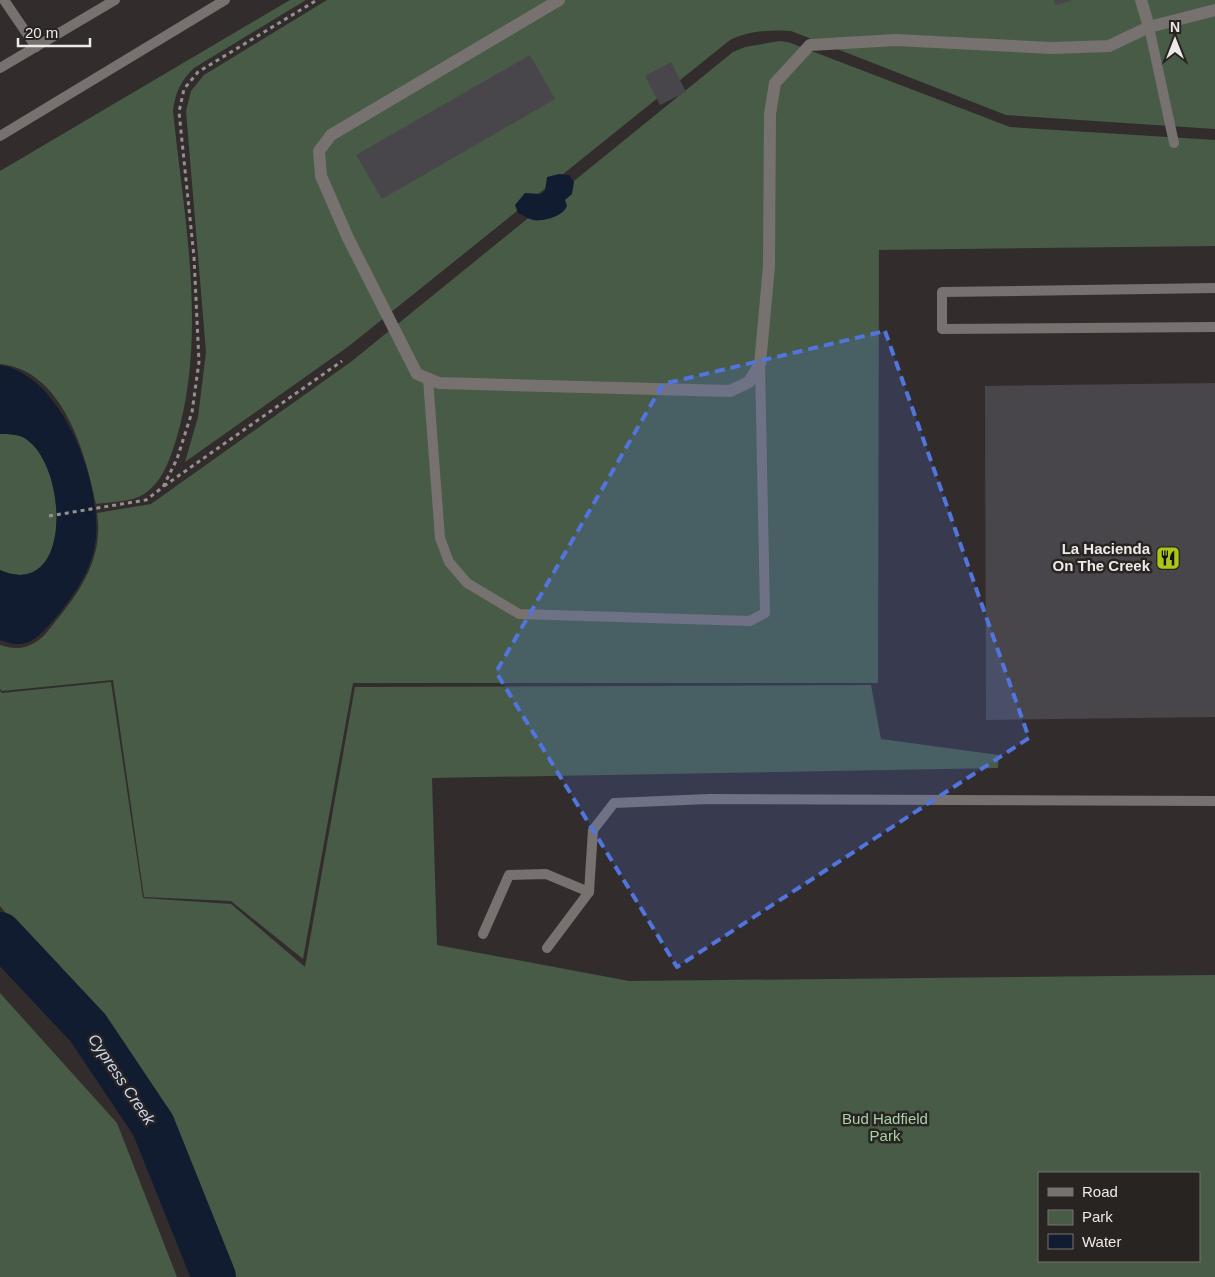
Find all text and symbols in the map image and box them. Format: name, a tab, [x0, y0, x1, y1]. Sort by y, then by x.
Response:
scale bar	[18, 15, 90, 47]
north arrow	[1150, 15, 1200, 65]
text: N	[1170, 19, 1180, 35]
text: 20 m	[25, 24, 58, 41]
place label: La Hacienda On The Creek	[1052, 540, 1151, 574]
restaurant icon: La Hacienda On The Creek	[1155, 545, 1181, 571]
water label: Cypress Creek	[85, 1031, 159, 1129]
park label: Bud Hadfield Park	[842, 1110, 928, 1144]
legend	[1038, 1172, 1200, 1262]
text: Road	[1082, 1183, 1118, 1200]
text: Park	[1082, 1208, 1113, 1225]
text: Water	[1082, 1233, 1121, 1250]

